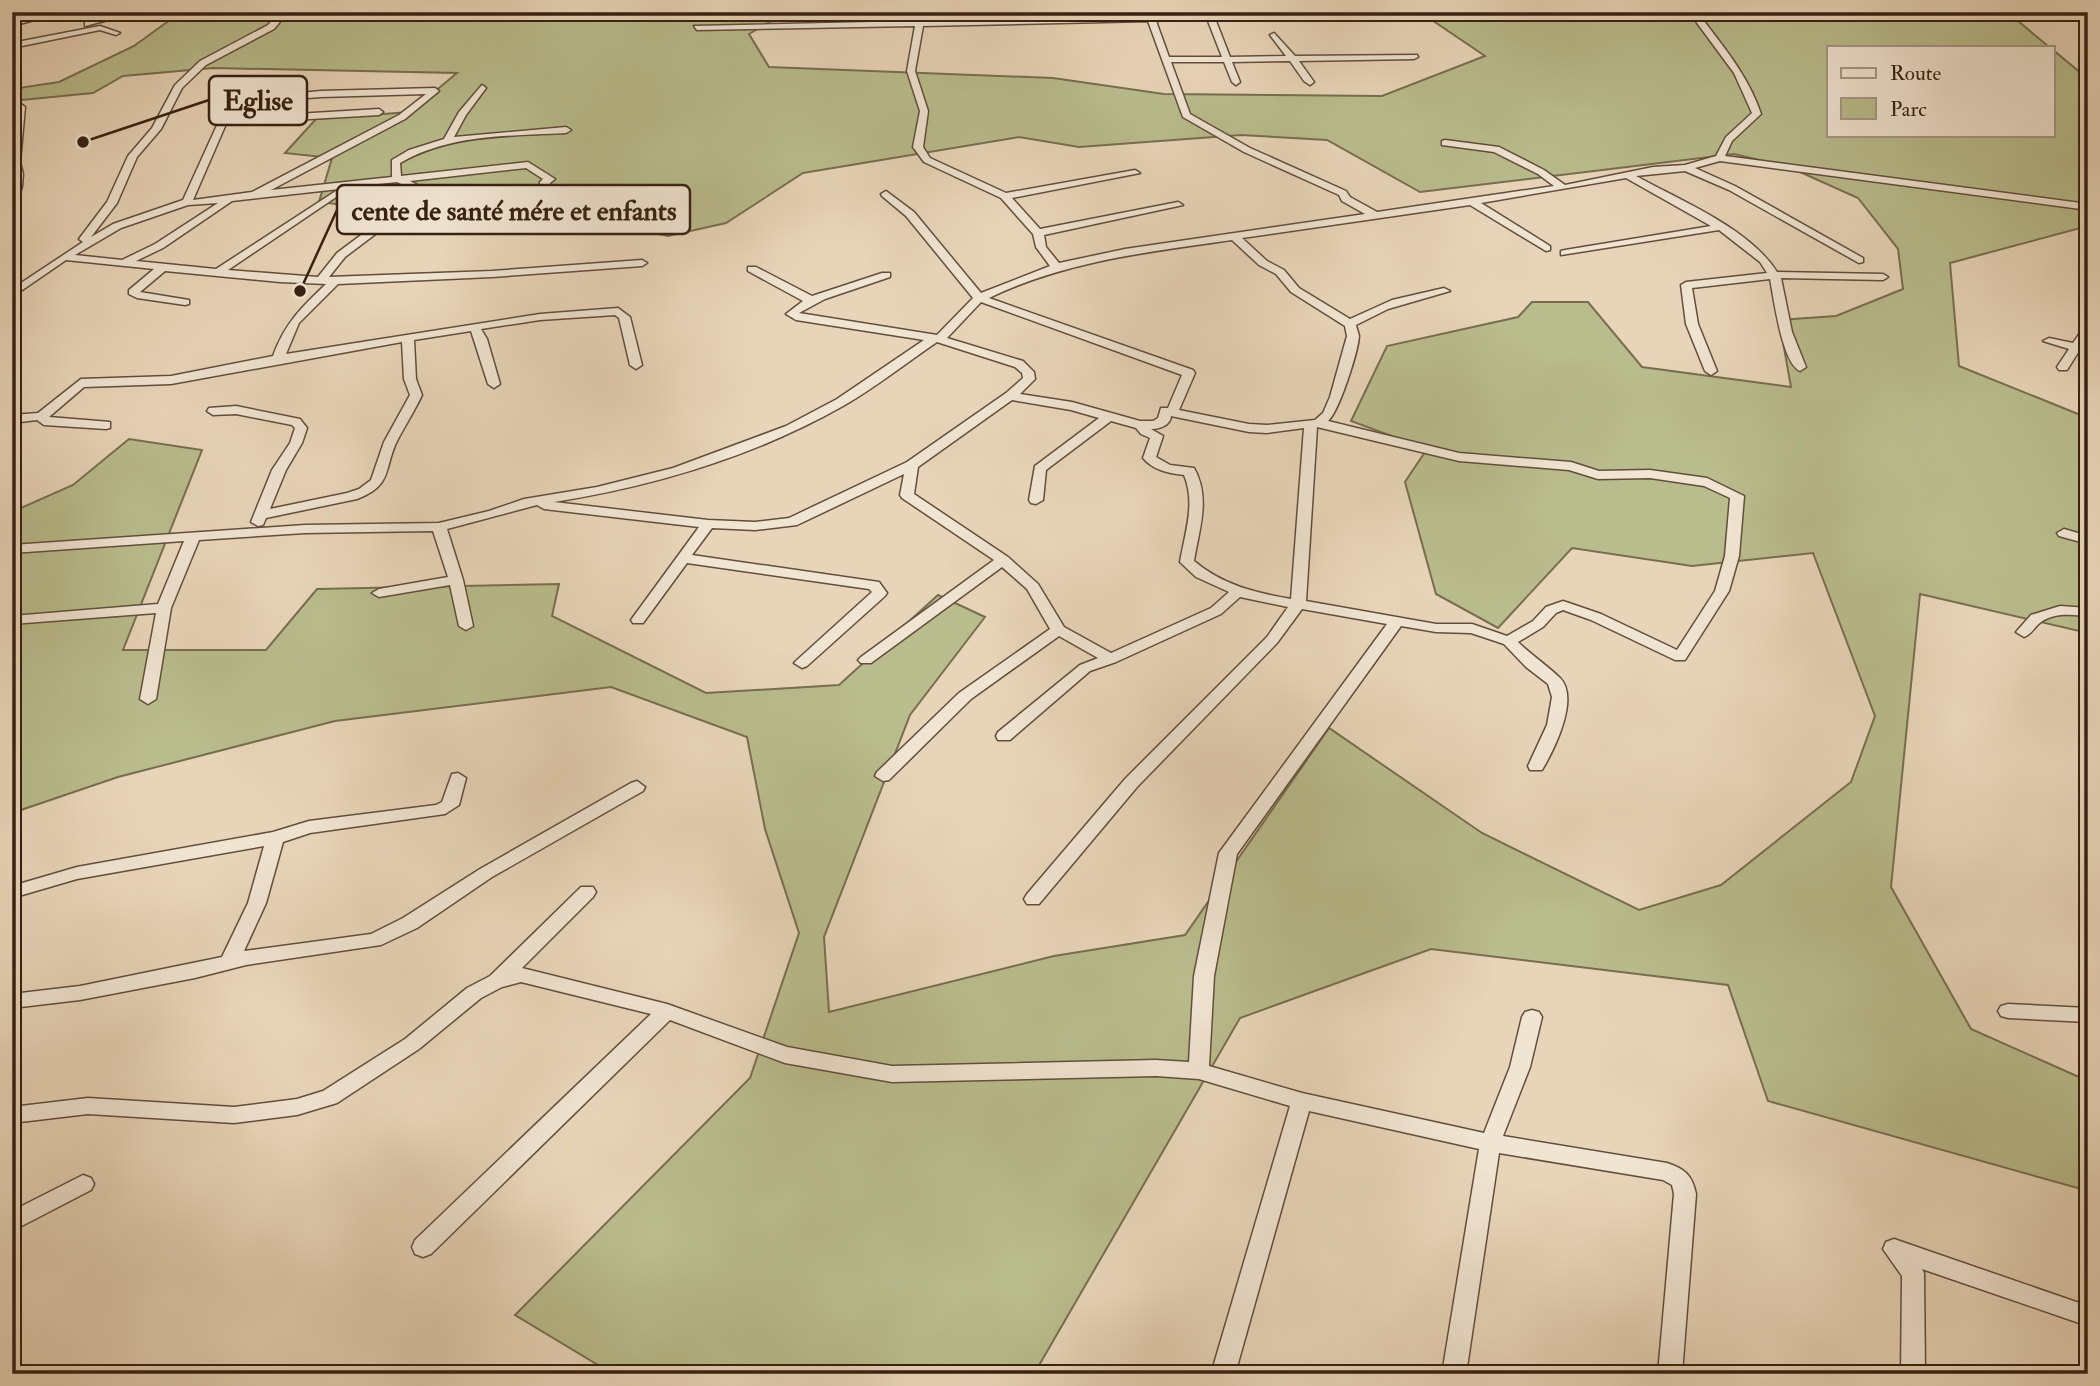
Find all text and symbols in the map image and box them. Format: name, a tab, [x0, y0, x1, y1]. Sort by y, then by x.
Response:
legend	[1827, 46, 2054, 136]
text: Route	[1890, 60, 1942, 87]
callout: Eglise	[209, 76, 307, 125]
text: Eglise	[223, 84, 293, 119]
text: Parc	[1890, 96, 1927, 123]
callout: cente de santé mére et enfants	[337, 185, 690, 234]
text: cente de santé mére et enfants	[351, 194, 677, 229]

